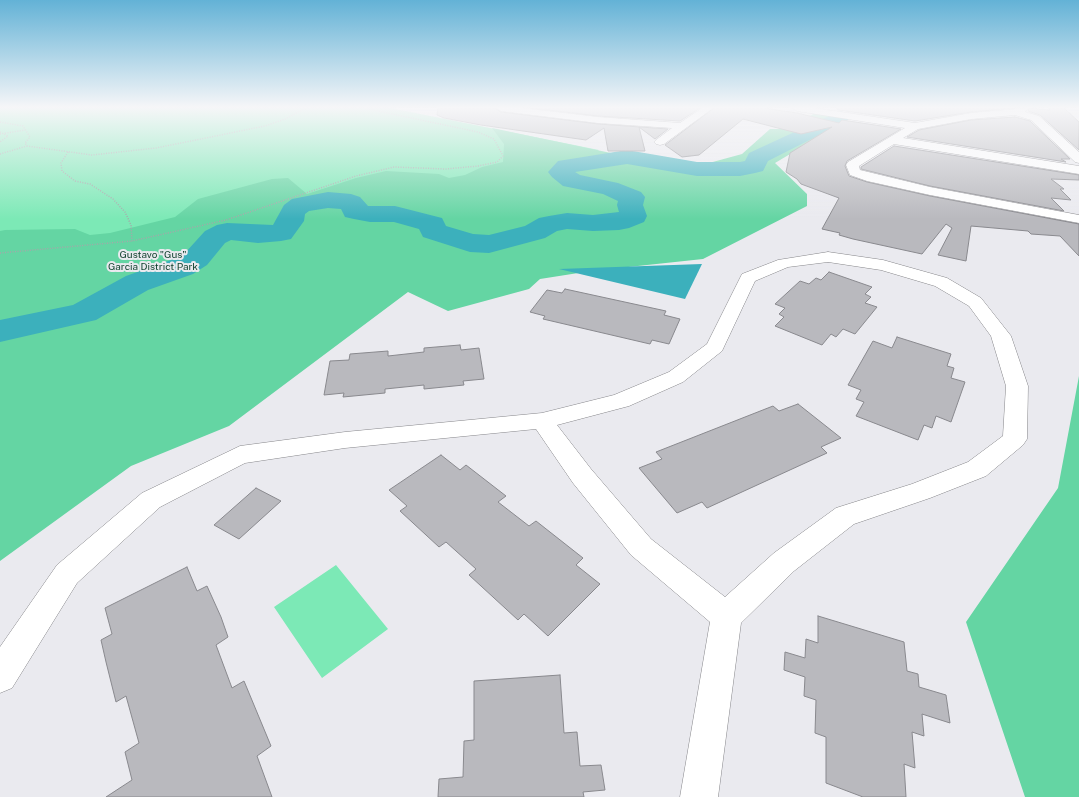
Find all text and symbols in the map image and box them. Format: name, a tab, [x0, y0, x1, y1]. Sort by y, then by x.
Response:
park label: Gustavo "Gus" Garcia District Park	[108, 249, 198, 272]

